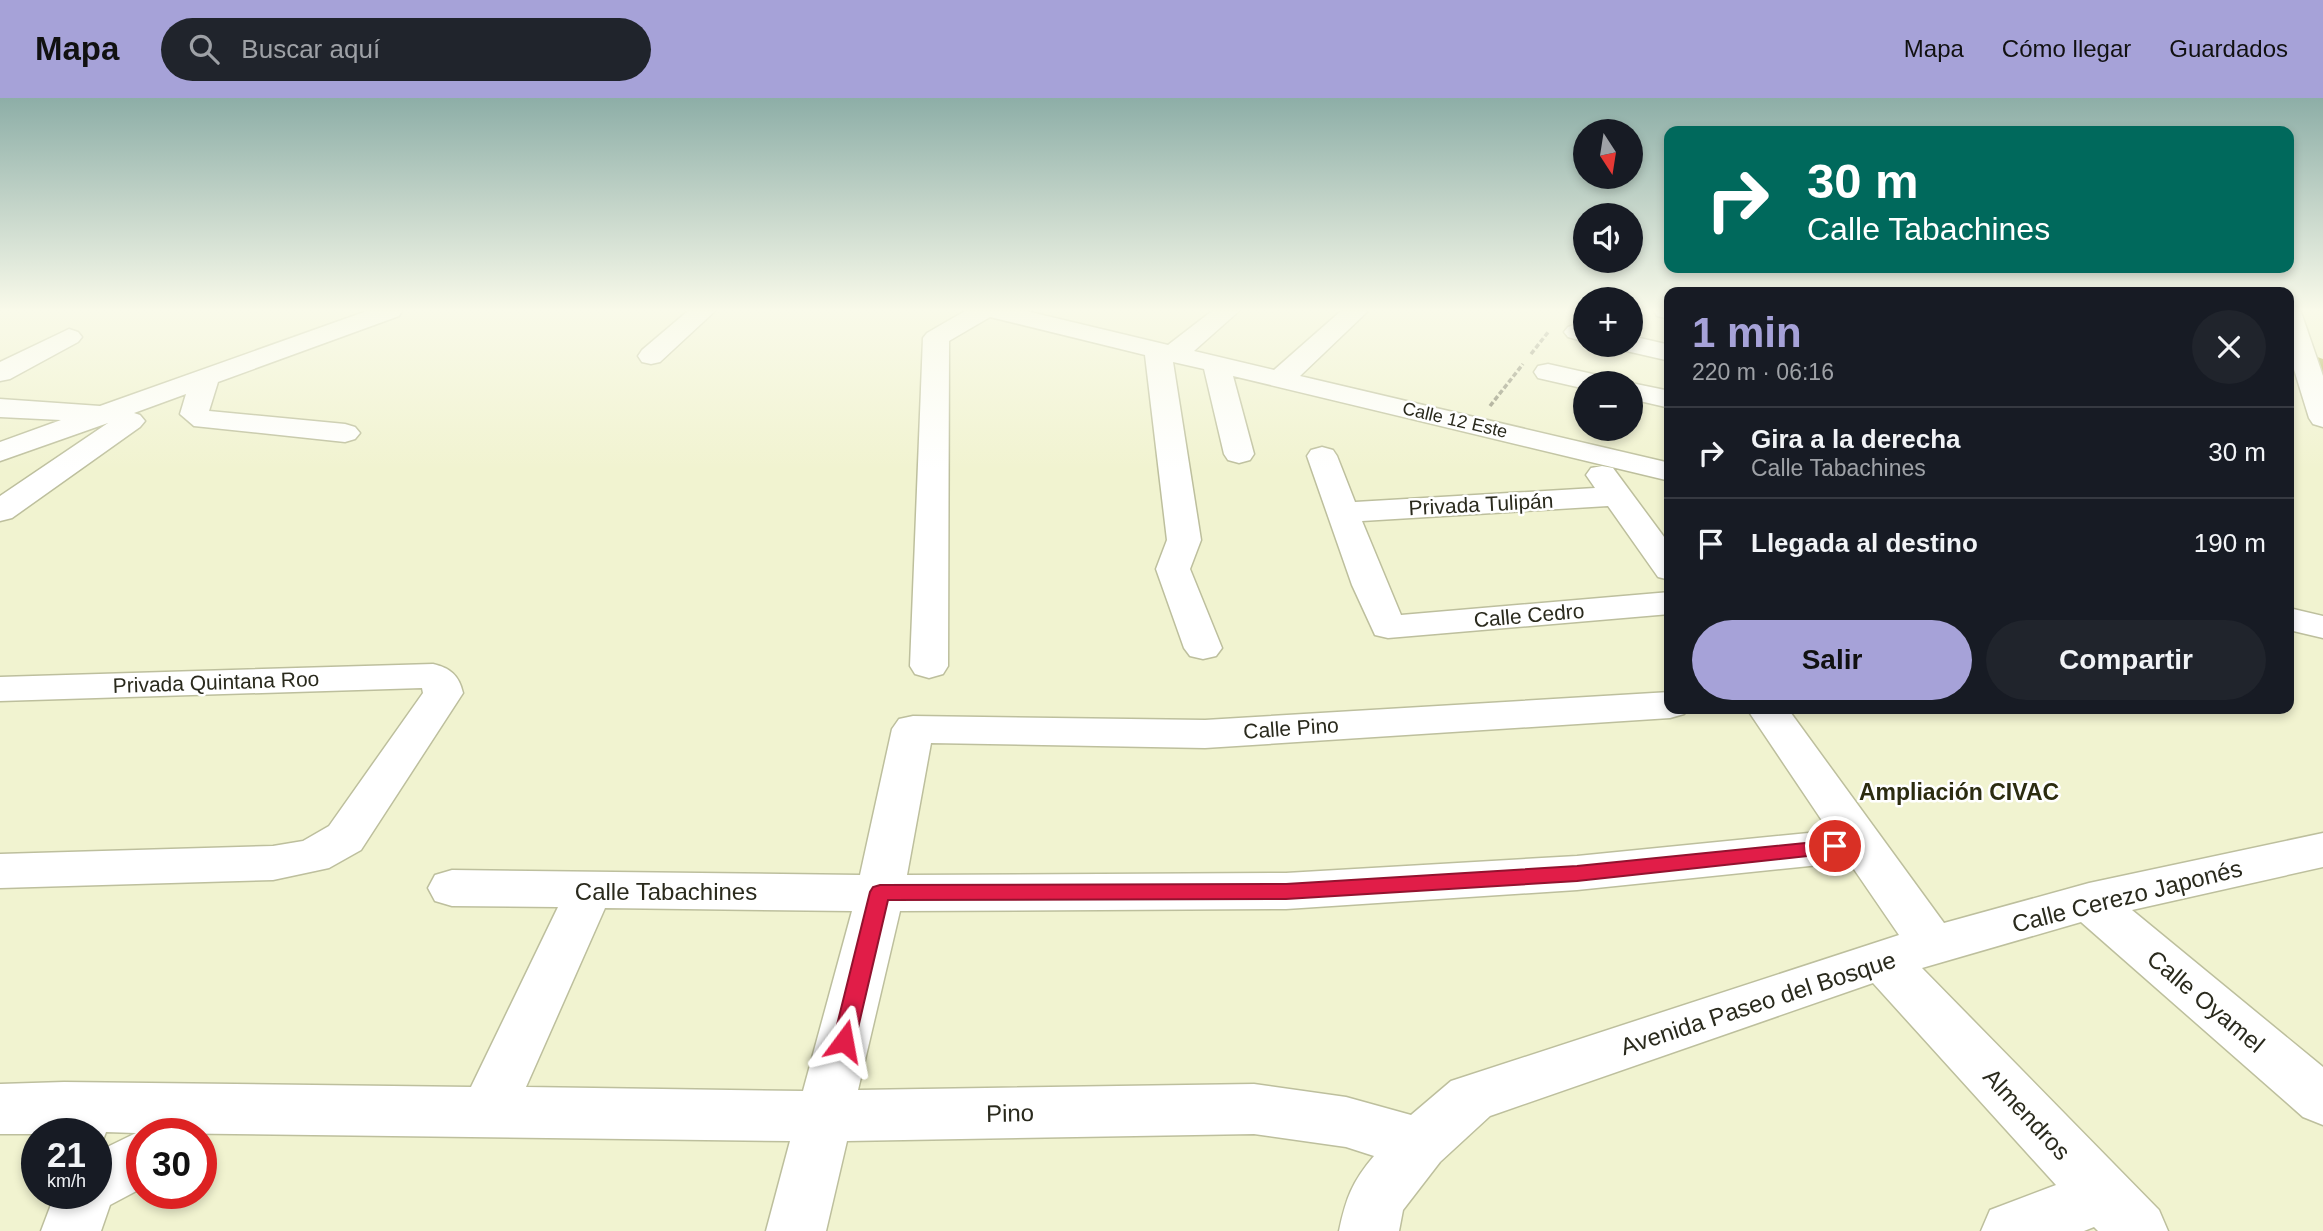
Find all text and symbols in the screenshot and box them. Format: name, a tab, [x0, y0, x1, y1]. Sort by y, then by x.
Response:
search box	[161, 18, 651, 81]
text: Mapa	[35, 30, 119, 67]
icon: search	[185, 30, 223, 68]
text: Buscar aquí	[241, 34, 380, 64]
text: Mapa	[1904, 35, 1964, 62]
text: Cómo llegar	[2002, 35, 2131, 62]
text: Guardados	[2169, 35, 2288, 62]
north arrow	[1573, 119, 1643, 189]
map controls	[1573, 119, 1643, 441]
icon: right	[1692, 154, 1783, 245]
text: 30 m	[1807, 154, 1919, 208]
button: sound	[1573, 203, 1643, 273]
text: Calle Tabachines	[1807, 211, 2050, 247]
button: +	[1573, 287, 1643, 357]
text: 1 min	[1692, 309, 1802, 356]
button: close	[2192, 310, 2266, 384]
text: 220 m · 06:16	[1692, 359, 1834, 385]
button: −	[1573, 371, 1643, 441]
street label: Calle 12 Este	[1401, 398, 1509, 442]
text: Gira a la derecha	[1751, 424, 1961, 454]
icon: right	[1692, 434, 1730, 472]
text: 30 m	[2208, 437, 2266, 467]
text: Calle Tabachines	[1751, 455, 1926, 481]
street label: Privada Tulipán	[1408, 489, 1554, 519]
icon: arrive	[1692, 525, 1730, 563]
text: Llegada al destino	[1751, 528, 1978, 558]
text: 190 m	[2194, 528, 2266, 558]
street label: Calle Cedro	[1473, 599, 1585, 631]
button: Salir	[1692, 620, 1972, 700]
button: Compartir	[1986, 620, 2266, 700]
street label: Privada Quintana Roo	[112, 667, 320, 697]
street label: Calle Pino	[1242, 713, 1340, 743]
district label: Ampliación CIVAC	[1859, 779, 2059, 805]
pin	[1805, 816, 1865, 876]
icon: arrive	[1816, 827, 1854, 865]
street label: Calle Cerezo Japonés	[2009, 854, 2245, 938]
street label: Calle Tabachines	[575, 878, 757, 905]
street label: Calle Oyamel	[2142, 944, 2270, 1058]
street label: Avenida Paseo del Bosque	[1617, 946, 1899, 1060]
position arrow	[807, 1004, 881, 1078]
street label: Almendros	[1978, 1063, 2076, 1165]
street label: Pino	[986, 1099, 1034, 1127]
speed limit sign: 30	[126, 1118, 217, 1209]
text: 21	[47, 1135, 86, 1174]
text: km/h	[47, 1171, 86, 1191]

